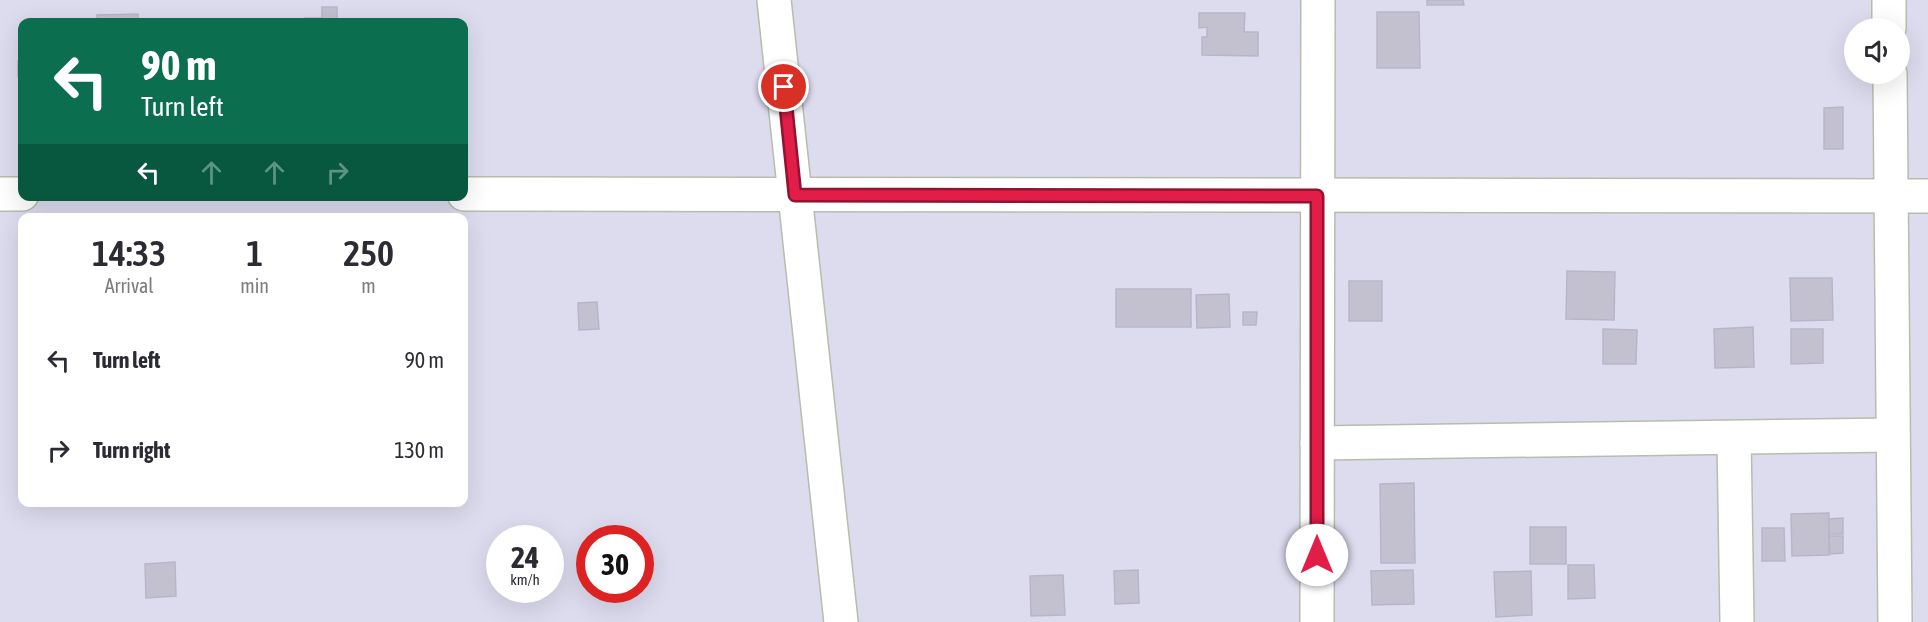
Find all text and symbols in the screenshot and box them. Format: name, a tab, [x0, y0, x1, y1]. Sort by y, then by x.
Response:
map controls	[1844, 18, 1910, 84]
button: sound	[1844, 18, 1910, 84]
text: 90 m	[141, 41, 216, 89]
icon: left	[42, 42, 120, 120]
pin	[758, 61, 809, 112]
icon: arrive	[767, 70, 800, 103]
text: Turn left	[141, 91, 224, 122]
icon: left	[132, 156, 165, 189]
icon: ahead	[195, 156, 228, 189]
icon: ahead	[258, 156, 291, 189]
icon: right	[321, 156, 354, 189]
text: 14:33	[92, 232, 166, 274]
text: 1	[246, 232, 263, 274]
text: 250	[343, 232, 394, 274]
text: Arrival	[105, 274, 154, 297]
text: min	[240, 274, 269, 297]
text: m	[361, 274, 376, 297]
icon: left	[42, 344, 75, 377]
text: Turn left	[93, 347, 160, 373]
text: 90 m	[404, 347, 444, 373]
icon: right	[42, 434, 75, 467]
text: Turn right	[93, 437, 170, 463]
text: 130 m	[394, 437, 444, 463]
position arrow	[1285, 523, 1349, 587]
speed limit sign: 30	[576, 525, 654, 603]
text: 24	[511, 540, 539, 574]
text: km/h	[510, 571, 540, 588]

